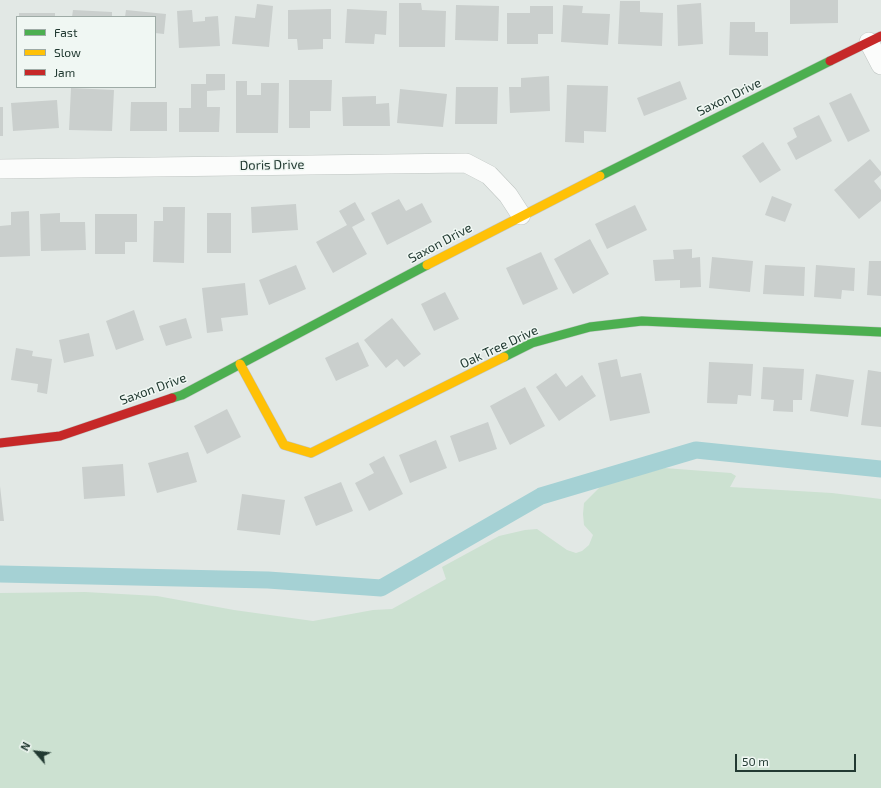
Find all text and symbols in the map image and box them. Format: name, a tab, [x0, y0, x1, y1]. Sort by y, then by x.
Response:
legend	[16, 16, 156, 88]
text: Fast	[54, 25, 77, 39]
text: Slow	[54, 45, 81, 59]
text: Jam	[54, 65, 75, 79]
street label: Saxon Drive	[694, 75, 764, 119]
street label: Doris Drive	[239, 157, 305, 173]
street label: Saxon Drive	[406, 220, 474, 266]
street label: Oak Tree Drive	[457, 322, 541, 372]
street label: Saxon Drive	[118, 370, 188, 408]
north arrow	[16, 732, 56, 772]
text: N	[17, 740, 33, 753]
scale bar	[737, 746, 858, 772]
text: 50 m	[742, 754, 769, 768]

